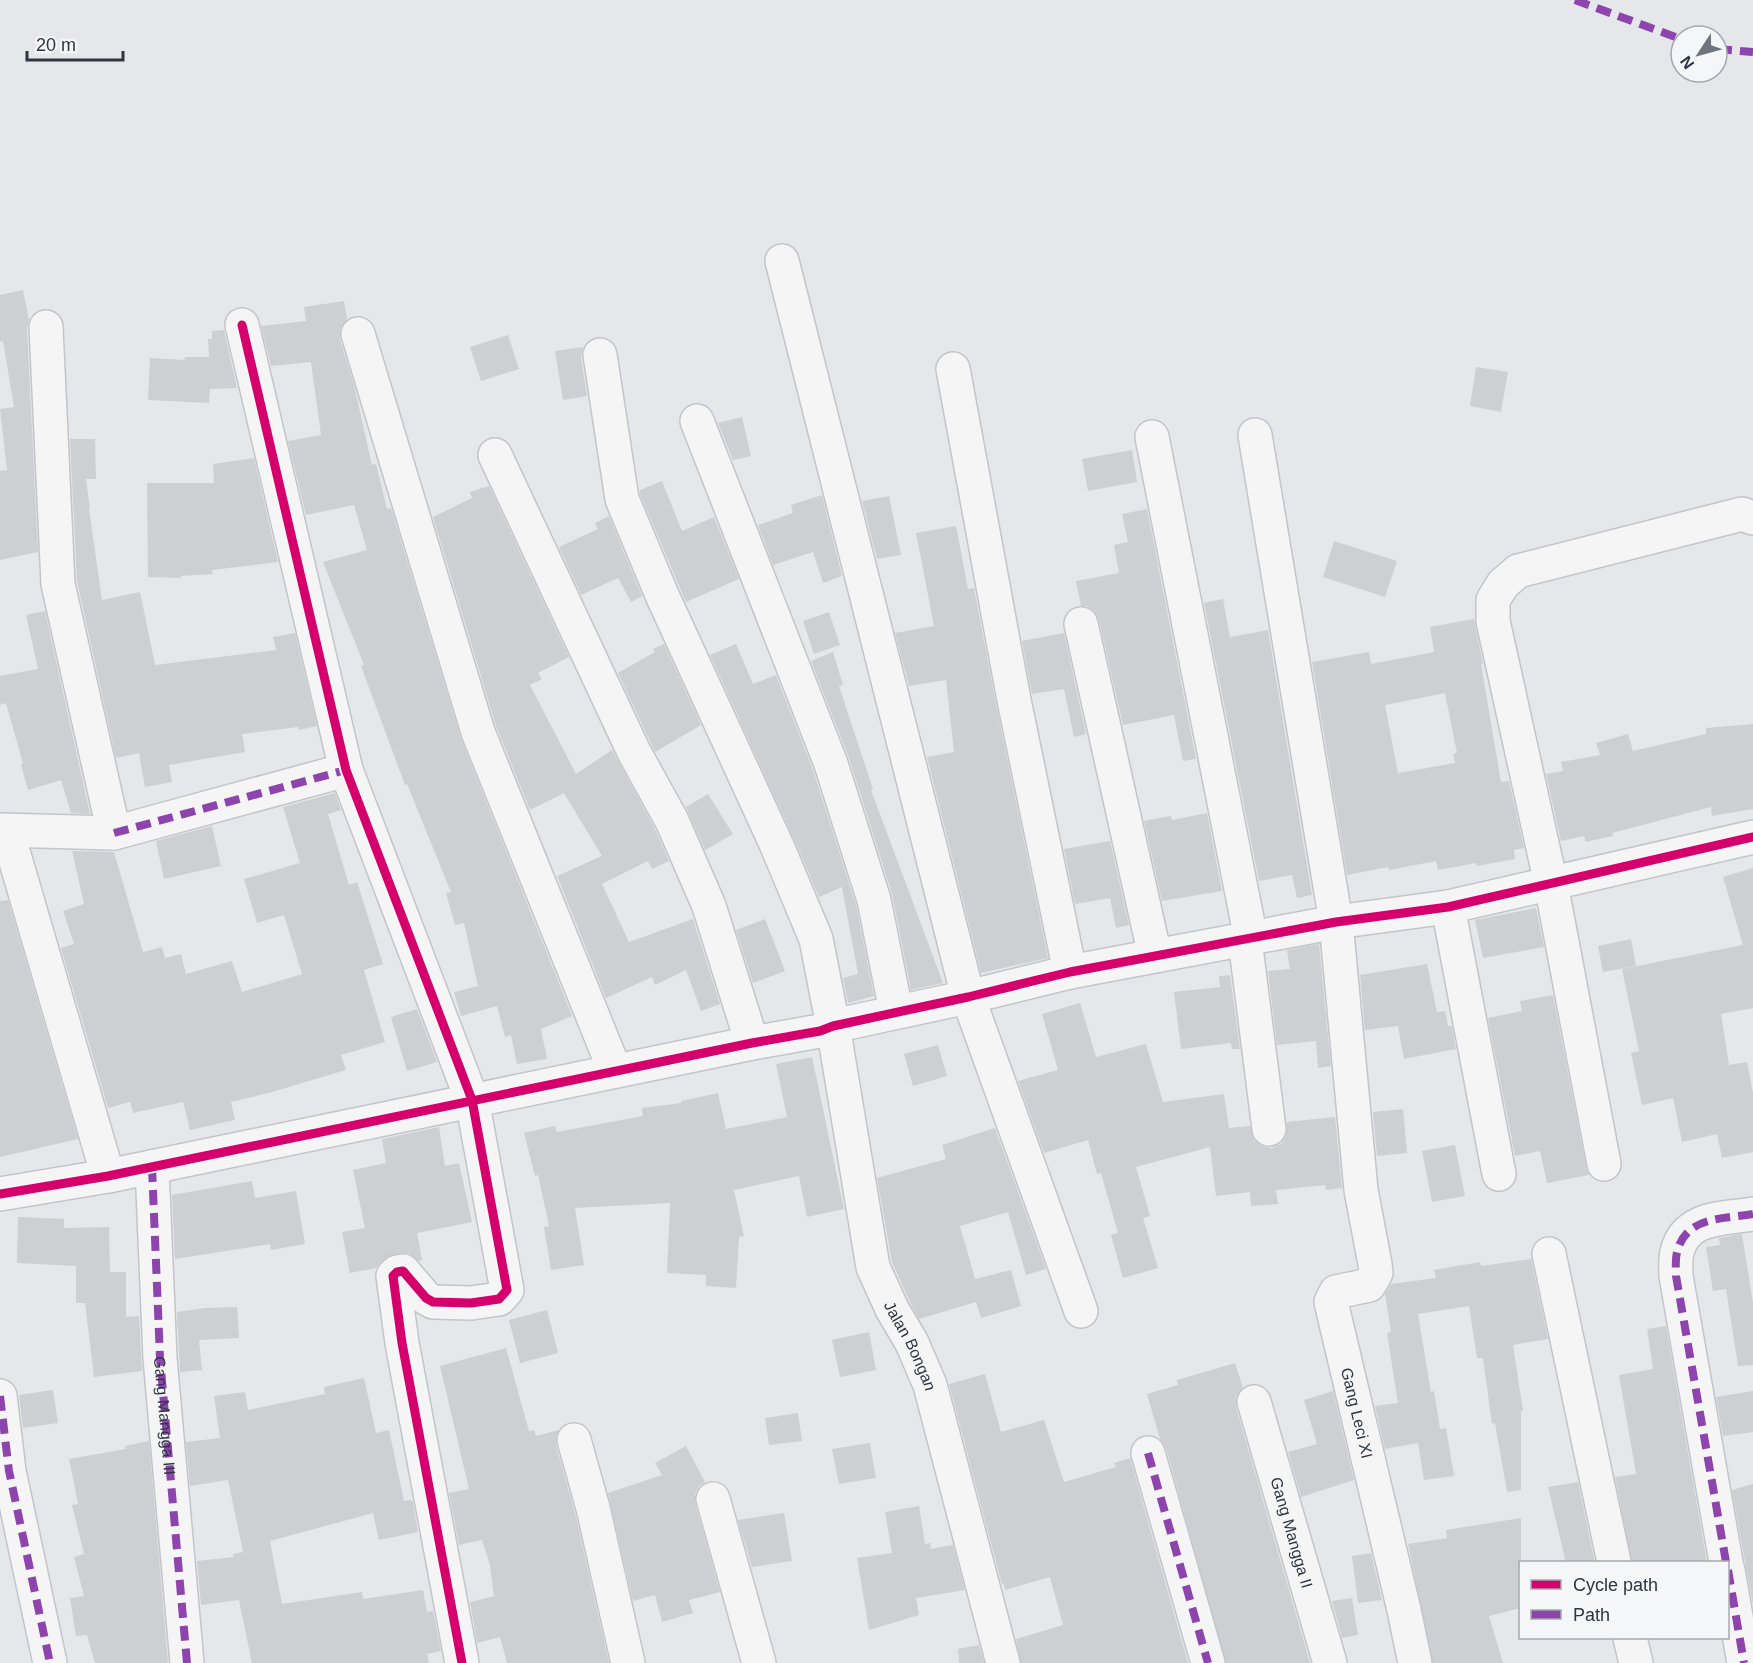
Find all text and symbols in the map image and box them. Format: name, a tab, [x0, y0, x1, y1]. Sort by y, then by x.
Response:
scale bar	[27, 24, 123, 62]
north arrow	[1669, 24, 1729, 84]
text: 20 m	[36, 35, 76, 55]
text: N	[1677, 53, 1698, 72]
street label: Jalan Bongan	[881, 1299, 939, 1392]
street label: Gang Mangga III	[151, 1355, 178, 1476]
street label: Gang Leci XI	[1338, 1366, 1376, 1460]
street label: Gang Mangga II	[1267, 1475, 1316, 1590]
legend	[1519, 1561, 1729, 1639]
text: Cycle path	[1573, 1575, 1658, 1595]
text: Path	[1573, 1605, 1610, 1625]

